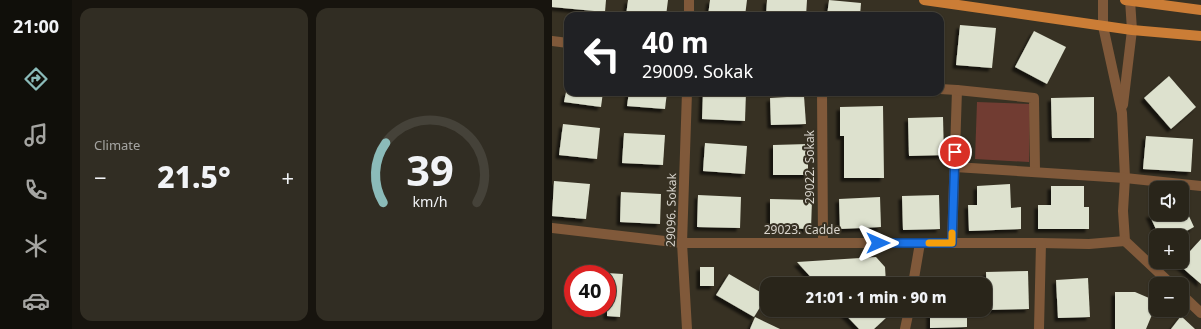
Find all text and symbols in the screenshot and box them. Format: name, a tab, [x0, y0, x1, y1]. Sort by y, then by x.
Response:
text: 21:00	[13, 14, 59, 38]
text: 40 m	[642, 23, 709, 61]
icon: left	[576, 28, 628, 80]
text: 29009. Sokak	[642, 59, 753, 83]
icon: directions	[22, 65, 50, 93]
icon: music	[22, 121, 50, 149]
street label: 29022. Sokak	[801, 129, 818, 204]
pin	[938, 135, 972, 169]
text: Climate	[94, 136, 140, 154]
text: 39	[406, 141, 454, 197]
icon: arrive	[944, 141, 966, 163]
text: 21.5°	[157, 156, 231, 197]
text: −	[94, 162, 107, 192]
text: +	[281, 162, 294, 192]
street label: 29096. Sokak	[662, 172, 680, 247]
icon: phone	[22, 176, 50, 204]
map controls	[1149, 181, 1189, 317]
button: sound	[1149, 181, 1189, 221]
text: km/h	[412, 191, 448, 210]
street label: 29023. Cadde	[764, 221, 840, 238]
position arrow	[857, 222, 899, 264]
button: +	[1149, 229, 1189, 269]
icon: climate	[22, 232, 50, 260]
speed limit sign: 40	[564, 265, 616, 317]
button: −	[1149, 277, 1189, 317]
icon: car	[22, 287, 50, 315]
text: 21:01 · 1 min · 90 m	[805, 287, 947, 307]

